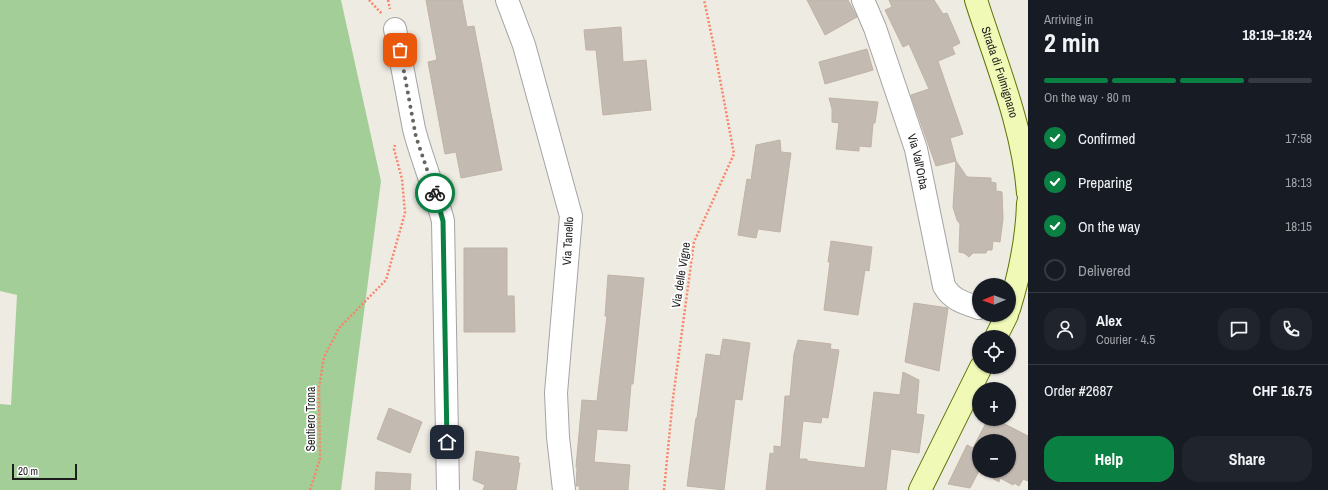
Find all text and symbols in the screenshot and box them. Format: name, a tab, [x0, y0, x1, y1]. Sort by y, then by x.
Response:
text: Arriving in	[1044, 11, 1093, 28]
street label: Strada di Fulmignano	[977, 24, 1022, 120]
text: 18:19–18:24	[1242, 24, 1312, 45]
text: 2 min	[1044, 25, 1100, 60]
pin	[383, 33, 417, 67]
icon: bag	[389, 39, 411, 61]
text: On the way · 80 m	[1044, 89, 1131, 106]
icon: check	[1044, 127, 1066, 149]
text: Confirmed	[1078, 128, 1135, 149]
text: 17:58	[1285, 130, 1312, 147]
street label: Via Vall'Orba	[903, 132, 932, 192]
icon: check	[1044, 171, 1066, 193]
text: Preparing	[1078, 172, 1132, 193]
courier	[415, 173, 455, 213]
text: 18:13	[1285, 174, 1312, 191]
icon: bike	[424, 182, 446, 204]
icon: check	[1044, 215, 1066, 237]
street label: Via Tanello	[559, 216, 577, 266]
text: On the way	[1078, 216, 1140, 237]
text: 18:15	[1285, 218, 1312, 235]
street label: Via delle Vigne	[668, 241, 694, 309]
text: Delivered	[1078, 260, 1131, 281]
north arrow	[972, 278, 1016, 322]
map controls	[972, 278, 1016, 478]
button: person	[1044, 308, 1086, 350]
button: chat	[1218, 308, 1260, 350]
button: phone	[1270, 308, 1312, 350]
text: Alex	[1096, 310, 1122, 331]
button: locate	[972, 330, 1016, 374]
text: Courier · 4.5	[1096, 331, 1155, 348]
text: Order #2687	[1044, 380, 1113, 401]
text: CHF 16.75	[1253, 380, 1312, 401]
button: +	[972, 382, 1016, 426]
street label: Sentiero Trona	[303, 386, 319, 452]
pin	[430, 425, 464, 459]
icon: home	[436, 431, 458, 453]
button: −	[972, 434, 1016, 478]
button: Help	[1044, 436, 1174, 482]
button: Share	[1182, 436, 1312, 482]
scale bar	[12, 462, 77, 481]
text: 20 m	[18, 464, 38, 478]

